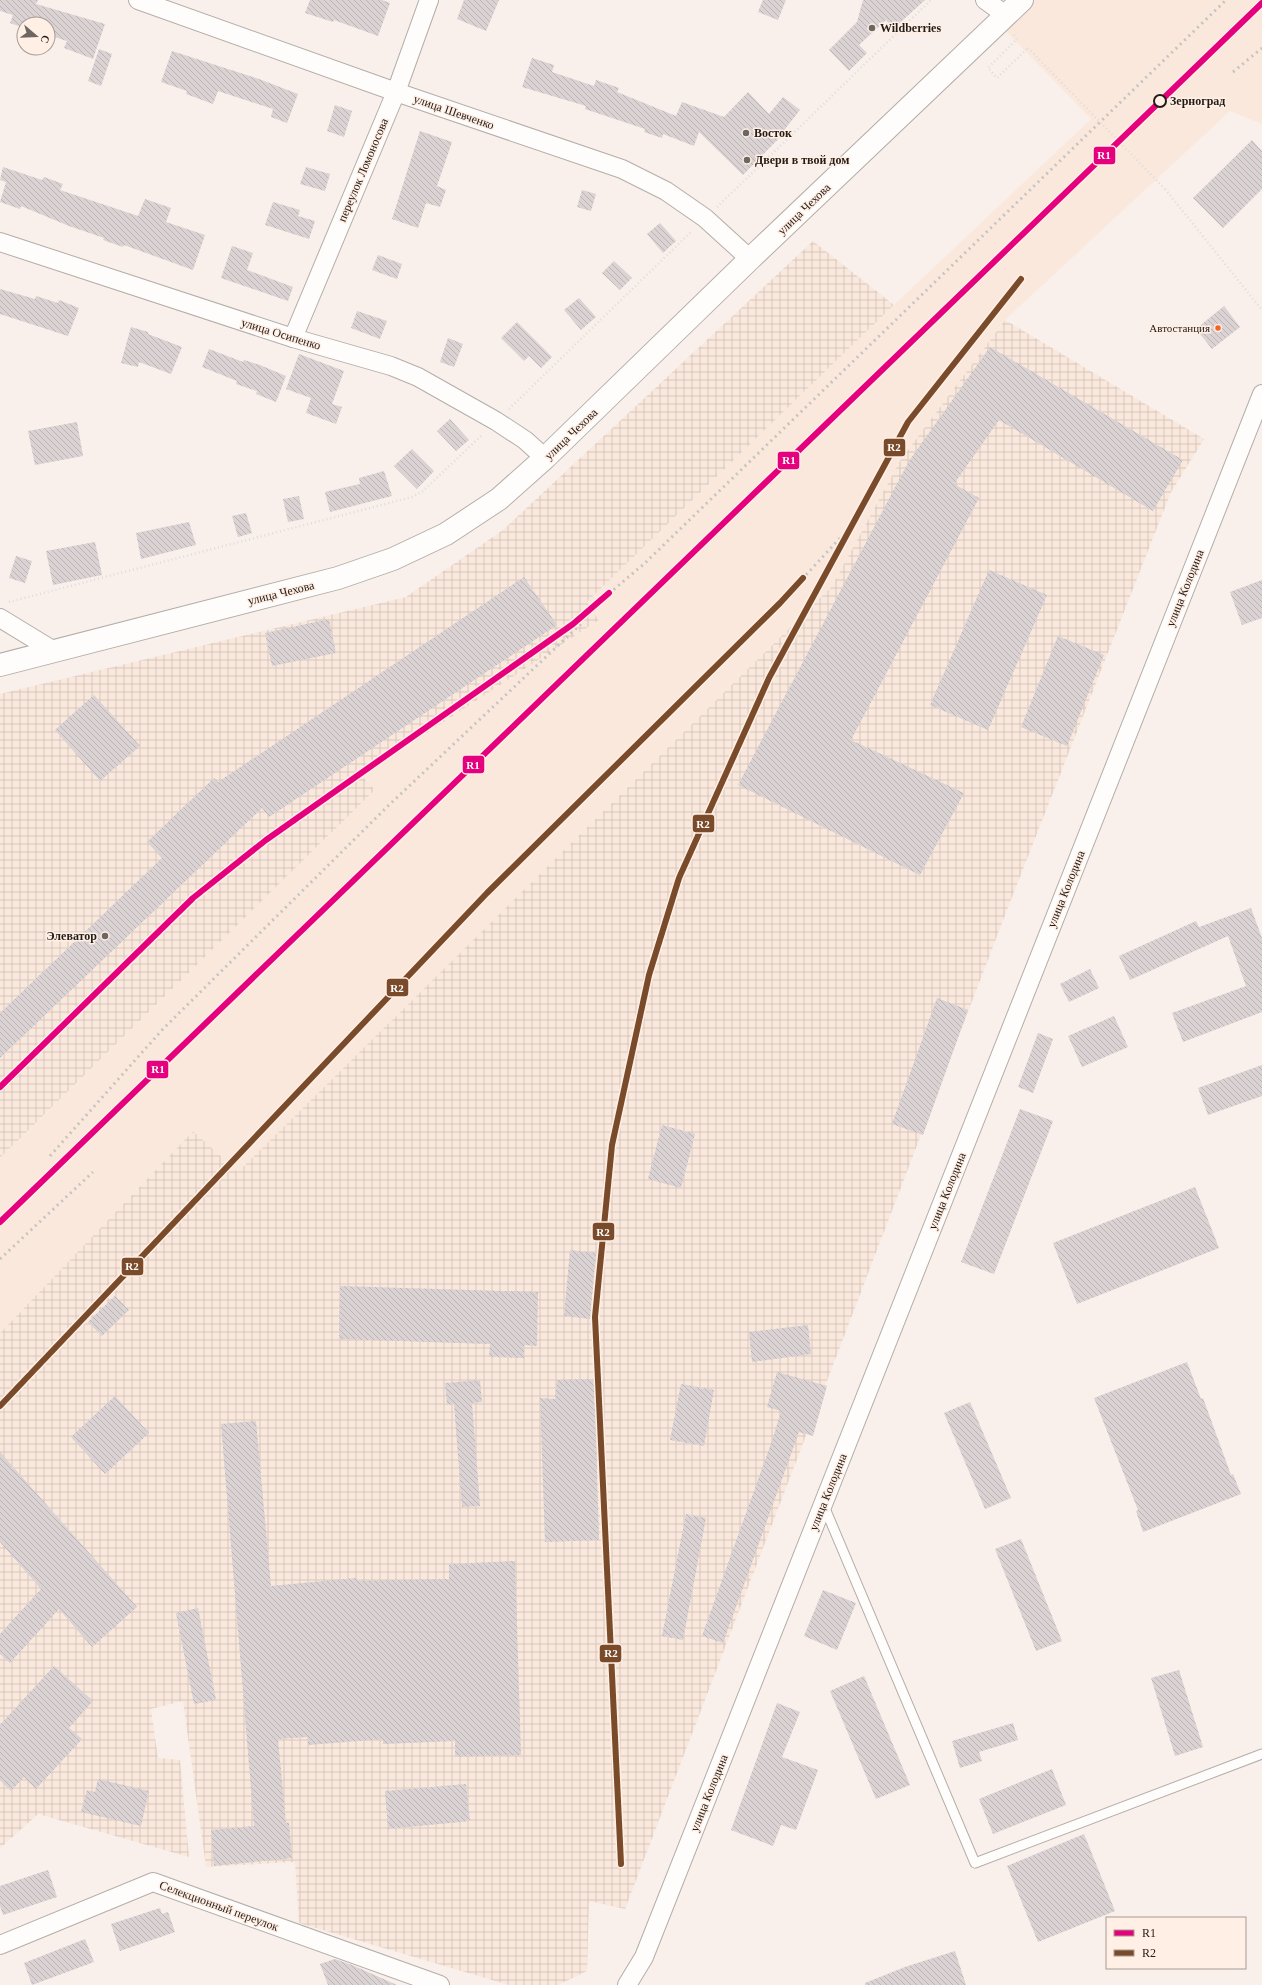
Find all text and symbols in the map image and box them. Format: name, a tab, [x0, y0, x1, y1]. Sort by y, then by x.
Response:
north arrow	[16, 16, 56, 56]
place label: Wildberries	[880, 21, 941, 35]
marker: Wildberries	[867, 23, 877, 33]
text: С	[38, 34, 52, 45]
street label: улица Шевченко	[412, 92, 496, 132]
marker: Зерноград	[1153, 94, 1167, 108]
place label: Зерноград	[1170, 94, 1225, 108]
street label: переулок Ломоносова	[335, 115, 391, 224]
place label: Восток	[754, 126, 792, 140]
marker: Восток	[741, 128, 751, 138]
line badge: R1	[1093, 146, 1116, 165]
text: R1	[1097, 149, 1111, 161]
place label: Двери в твой дом	[755, 153, 849, 167]
marker: Двери в твой дом	[742, 155, 752, 165]
street label: улица Чехова	[775, 180, 834, 238]
street label: улица Осипенко	[240, 315, 322, 353]
place label: Автостанция	[1149, 322, 1210, 334]
marker: Автостанция	[1213, 323, 1223, 333]
street label: улица Чехова	[542, 405, 601, 463]
line badge: R2	[883, 438, 906, 457]
text: R2	[887, 441, 901, 453]
line badge: R1	[777, 451, 800, 470]
text: R1	[782, 454, 796, 466]
street label: улица Колодина	[1163, 547, 1207, 629]
street label: улица Чехова	[246, 578, 316, 608]
line badge: R1	[462, 755, 485, 774]
text: R1	[466, 759, 480, 771]
line badge: R2	[692, 814, 715, 833]
text: R2	[696, 818, 710, 830]
street label: улица Колодина	[1044, 848, 1088, 930]
place label: Элеватор	[46, 929, 97, 943]
marker: Элеватор	[100, 931, 110, 941]
line badge: R2	[386, 978, 409, 997]
text: R2	[390, 982, 404, 994]
line badge: R1	[146, 1060, 169, 1079]
text: R1	[151, 1063, 165, 1075]
street label: улица Колодина	[925, 1150, 969, 1232]
line badge: R2	[592, 1222, 615, 1241]
text: R2	[596, 1226, 610, 1238]
line badge: R2	[121, 1257, 144, 1276]
text: R2	[125, 1260, 139, 1272]
street label: улица Колодина	[806, 1451, 850, 1533]
line badge: R2	[599, 1644, 622, 1663]
text: R2	[604, 1647, 618, 1659]
street label: улица Колодина	[687, 1752, 731, 1834]
street label: Селекционный переулок	[157, 1878, 281, 1934]
legend	[1106, 1917, 1246, 1969]
text: R1	[1142, 1926, 1156, 1940]
text: R2	[1142, 1946, 1156, 1960]

